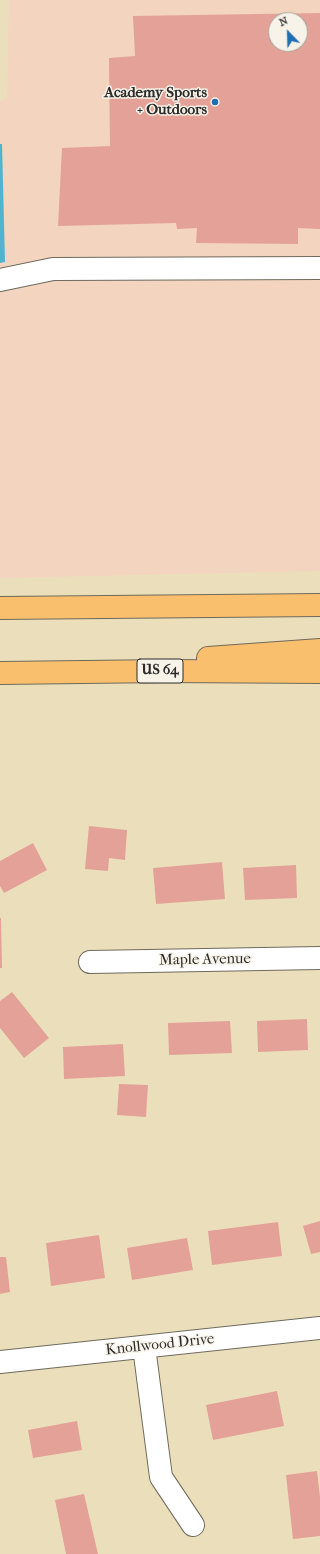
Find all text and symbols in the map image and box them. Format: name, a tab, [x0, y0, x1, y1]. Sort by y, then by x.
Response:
north arrow	[268, 12, 308, 52]
text: N	[277, 14, 290, 29]
place label: Academy Sports + Outdoors	[104, 84, 207, 119]
marker: Academy Sports + Outdoors	[210, 97, 220, 107]
road number: US 64	[137, 659, 183, 683]
street label: Maple Avenue	[159, 950, 251, 970]
street label: Knollwood Drive	[105, 1330, 215, 1360]

